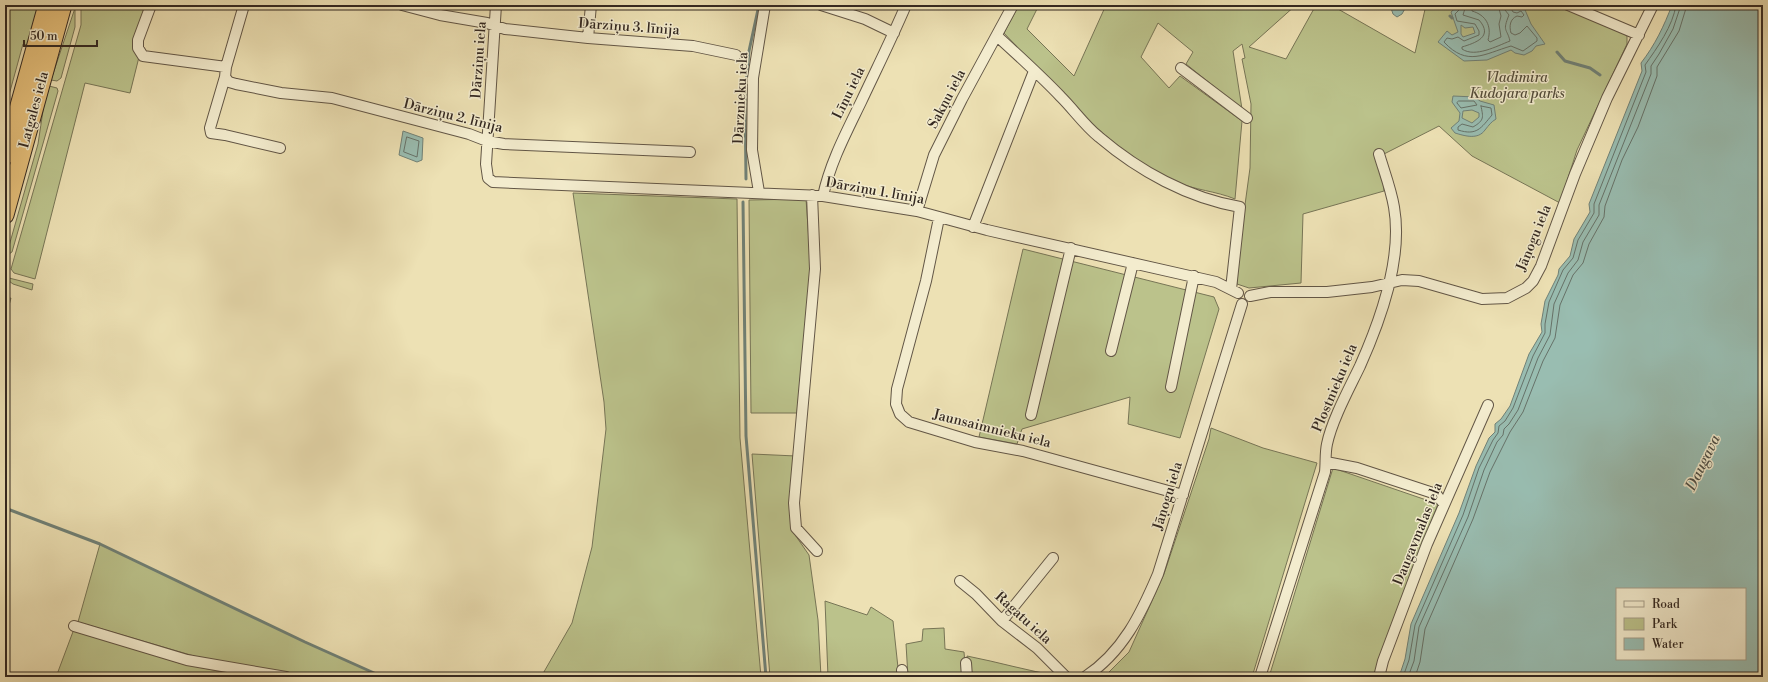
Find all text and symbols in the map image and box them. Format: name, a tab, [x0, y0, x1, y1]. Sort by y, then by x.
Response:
street label: Dārziņu 3. līnija	[578, 14, 681, 40]
street label: Dārziņu iela	[467, 20, 491, 99]
scale bar	[24, 22, 97, 48]
text: 50 m	[30, 29, 58, 44]
street label: Dārznieku iela	[730, 51, 752, 145]
street label: Līņu iela	[829, 63, 870, 122]
street label: Sakņu iela	[924, 65, 971, 132]
street label: Latgales iela	[15, 69, 53, 150]
park label: Vladimira Kudojara parks	[1469, 69, 1565, 103]
street label: Dārziņu 2. līnija	[401, 95, 505, 137]
street label: Dārziņu 1. līnija	[824, 173, 927, 209]
street label: Jāņogu iela	[1512, 201, 1556, 275]
street label: Plostnieku iela	[1308, 340, 1362, 435]
street label: Jaunsaimnieku iela	[930, 405, 1054, 453]
water label: Daugava	[1681, 431, 1725, 495]
street label: Jāņogu iela	[1149, 459, 1187, 533]
street label: Daugavmalas iela	[1389, 479, 1447, 588]
street label: Ragatu iela	[991, 588, 1056, 649]
legend	[1616, 588, 1746, 660]
text: Road	[1652, 597, 1680, 612]
text: Park	[1652, 617, 1678, 632]
text: Water	[1651, 637, 1684, 652]

